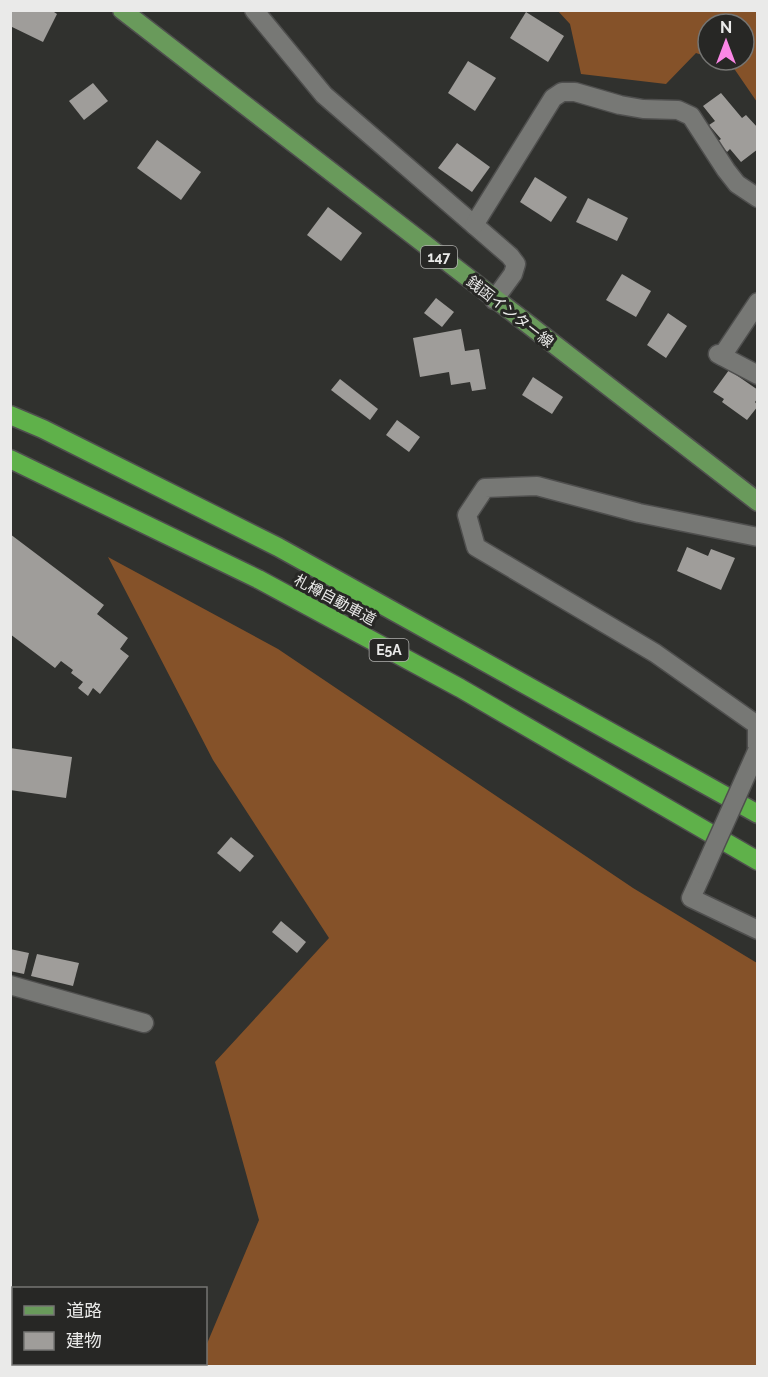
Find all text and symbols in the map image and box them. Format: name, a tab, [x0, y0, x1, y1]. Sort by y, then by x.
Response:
north arrow	[696, 12, 756, 72]
text: N	[720, 18, 732, 37]
road number: 147	[421, 246, 457, 268]
street label: 銭函インター線	[463, 273, 557, 351]
street label: 札樽自動車道	[291, 571, 379, 629]
road number: E5A	[370, 639, 408, 661]
legend	[12, 1287, 207, 1365]
text: 道路	[66, 1300, 102, 1321]
text: 建物	[66, 1330, 102, 1351]

